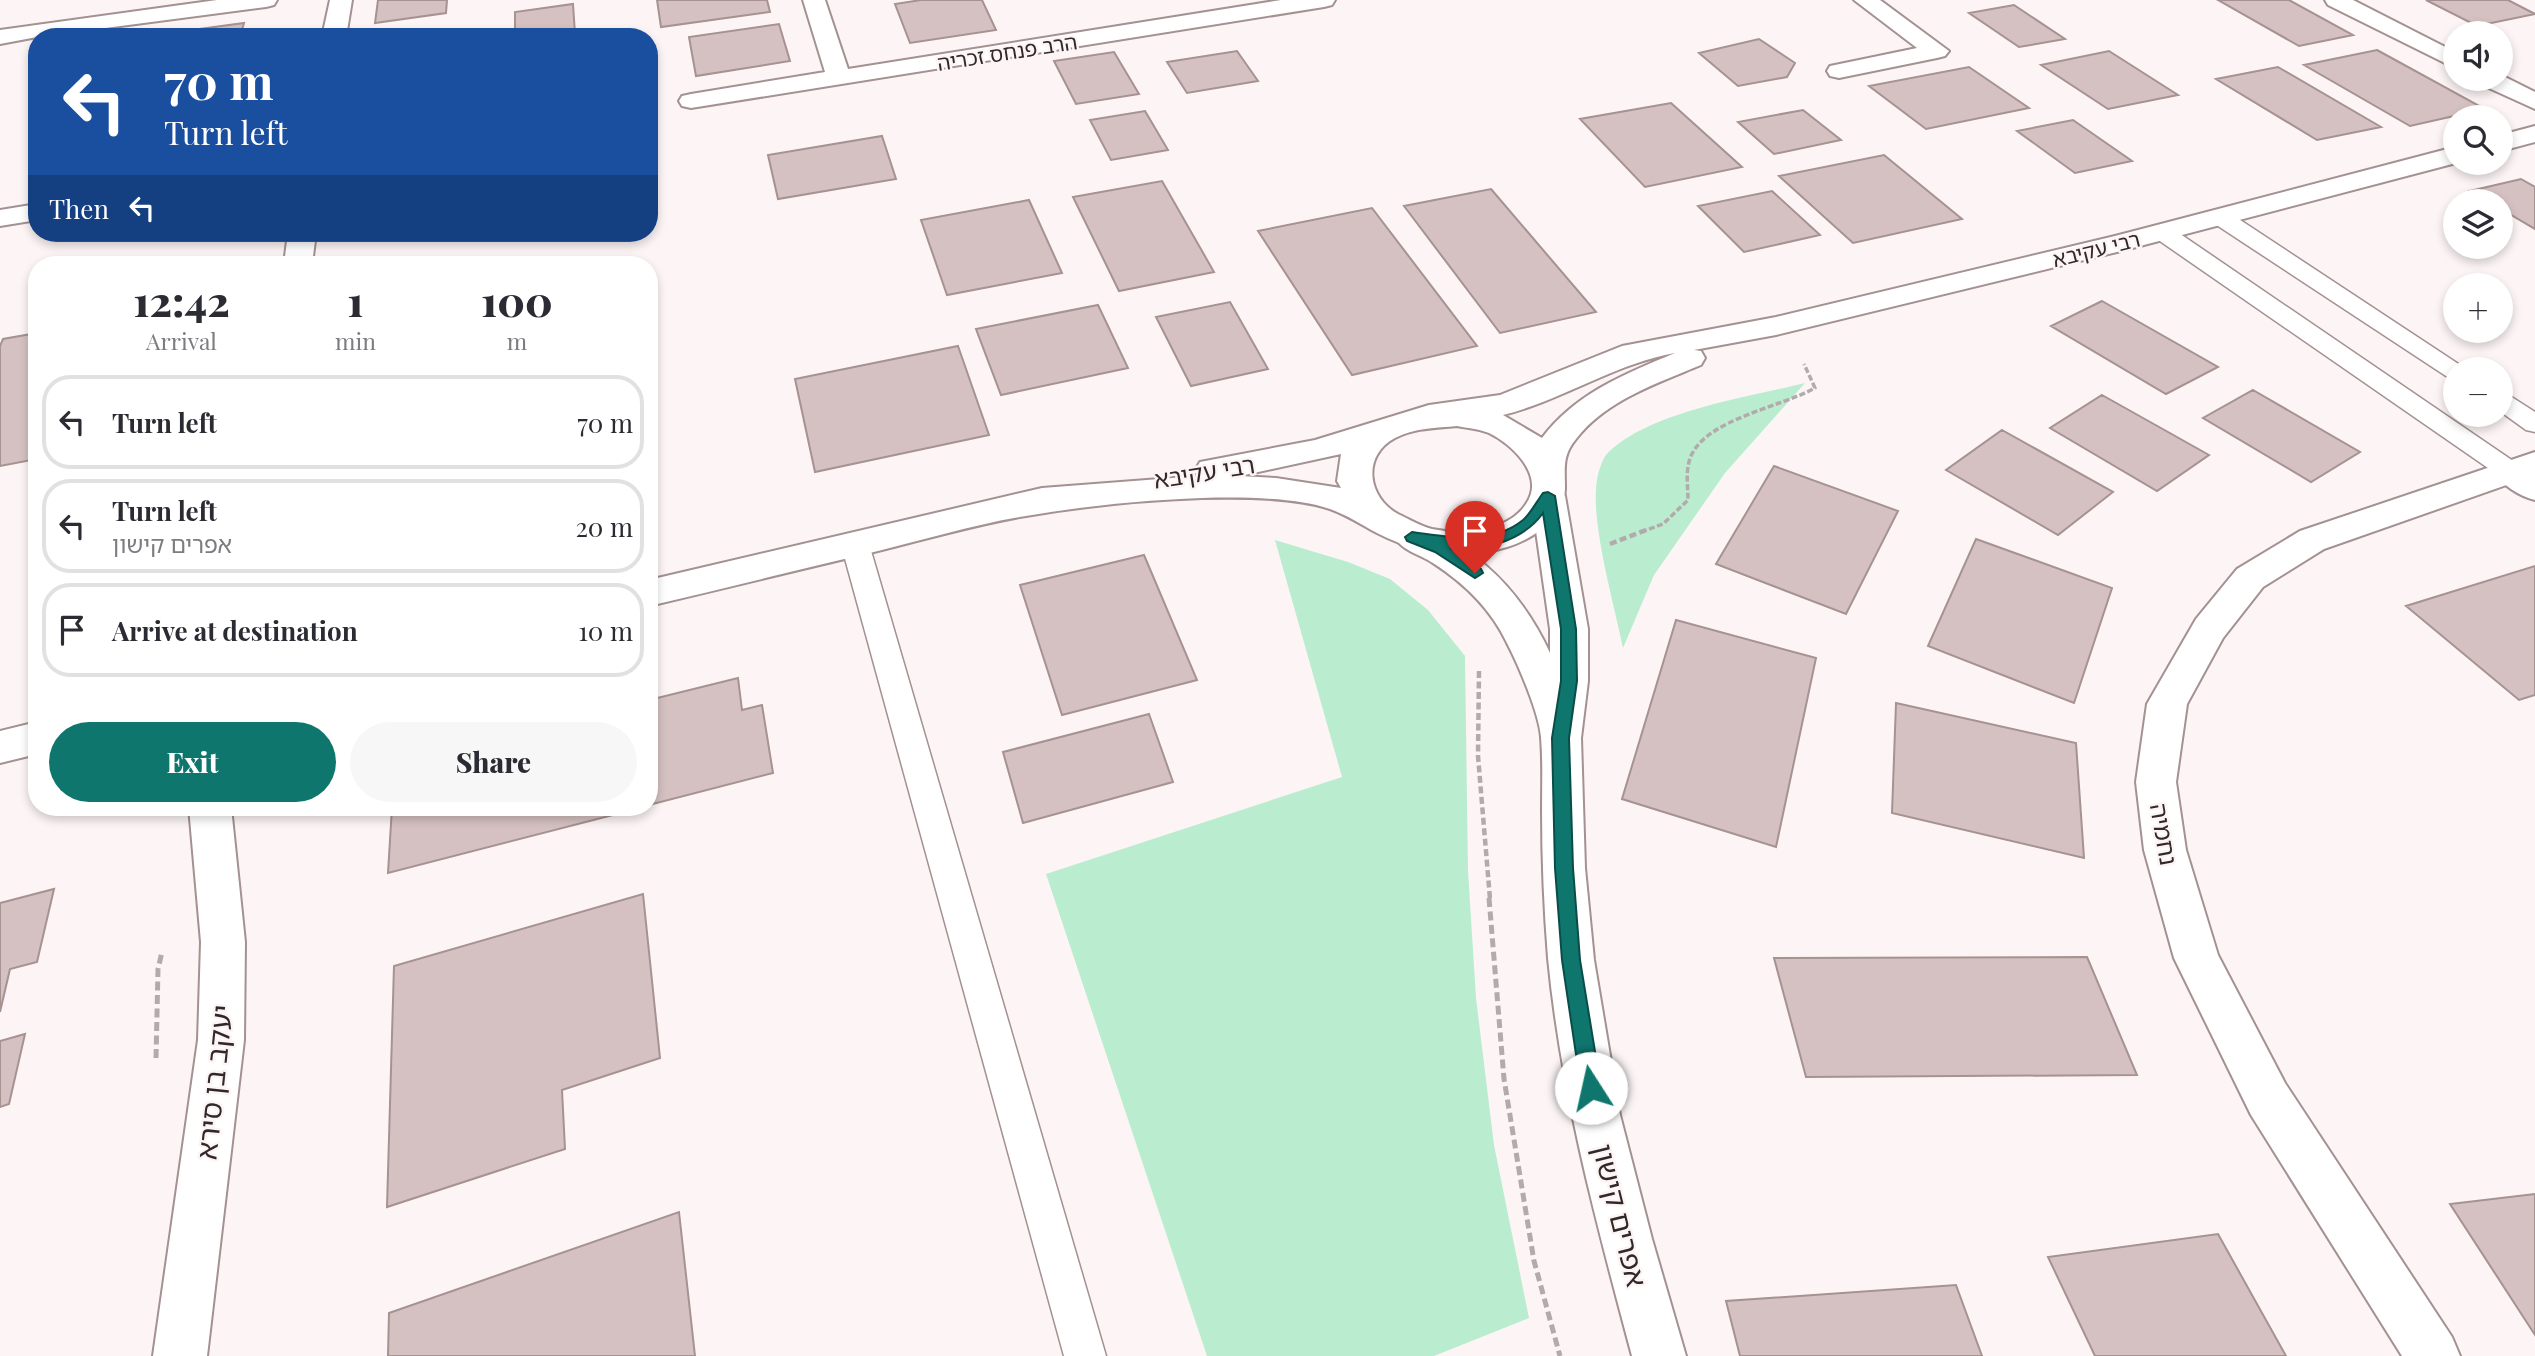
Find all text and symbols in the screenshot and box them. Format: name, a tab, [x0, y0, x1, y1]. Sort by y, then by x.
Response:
map controls	[2443, 21, 2513, 427]
button: sound	[2443, 21, 2513, 91]
street label: הרב פנחס זכריה	[935, 26, 1079, 76]
text: 70 m	[164, 47, 274, 112]
icon: left	[49, 56, 140, 147]
button: search	[2443, 105, 2513, 175]
text: Turn left	[164, 110, 288, 153]
icon: left	[123, 189, 161, 227]
button: layers	[2443, 189, 2513, 259]
text: Then	[49, 191, 109, 226]
street label: רבי עקיבא	[2049, 224, 2143, 272]
text: 12:42	[133, 272, 230, 328]
text: 1	[347, 272, 364, 328]
text: 100	[481, 272, 553, 328]
button: +	[2443, 273, 2513, 343]
text: Arrival	[146, 325, 217, 356]
text: min	[335, 325, 376, 356]
text: m	[507, 325, 527, 356]
button: −	[2443, 357, 2513, 427]
icon: left	[53, 403, 91, 441]
text: Turn left	[112, 405, 217, 440]
text: 70 m	[577, 405, 633, 440]
street label: רבי עקיבא	[1151, 447, 1257, 495]
text: Turn left	[112, 493, 217, 528]
pin	[1445, 501, 1505, 573]
icon: left	[53, 507, 91, 545]
text: 20 m	[575, 509, 633, 544]
icon: arrive	[1456, 512, 1494, 550]
text: אפרים קישון	[112, 528, 232, 559]
icon: arrive	[53, 611, 91, 649]
text: Arrive at destination	[112, 613, 358, 648]
text: 10 m	[578, 613, 633, 648]
button: Exit	[49, 722, 336, 802]
button: Share	[350, 722, 637, 802]
street label: נחמיה	[2144, 800, 2186, 868]
street label: יעקב בן סירא	[186, 1003, 240, 1161]
position arrow	[1554, 1051, 1628, 1125]
street label: אפרים קישון	[1585, 1140, 1657, 1290]

